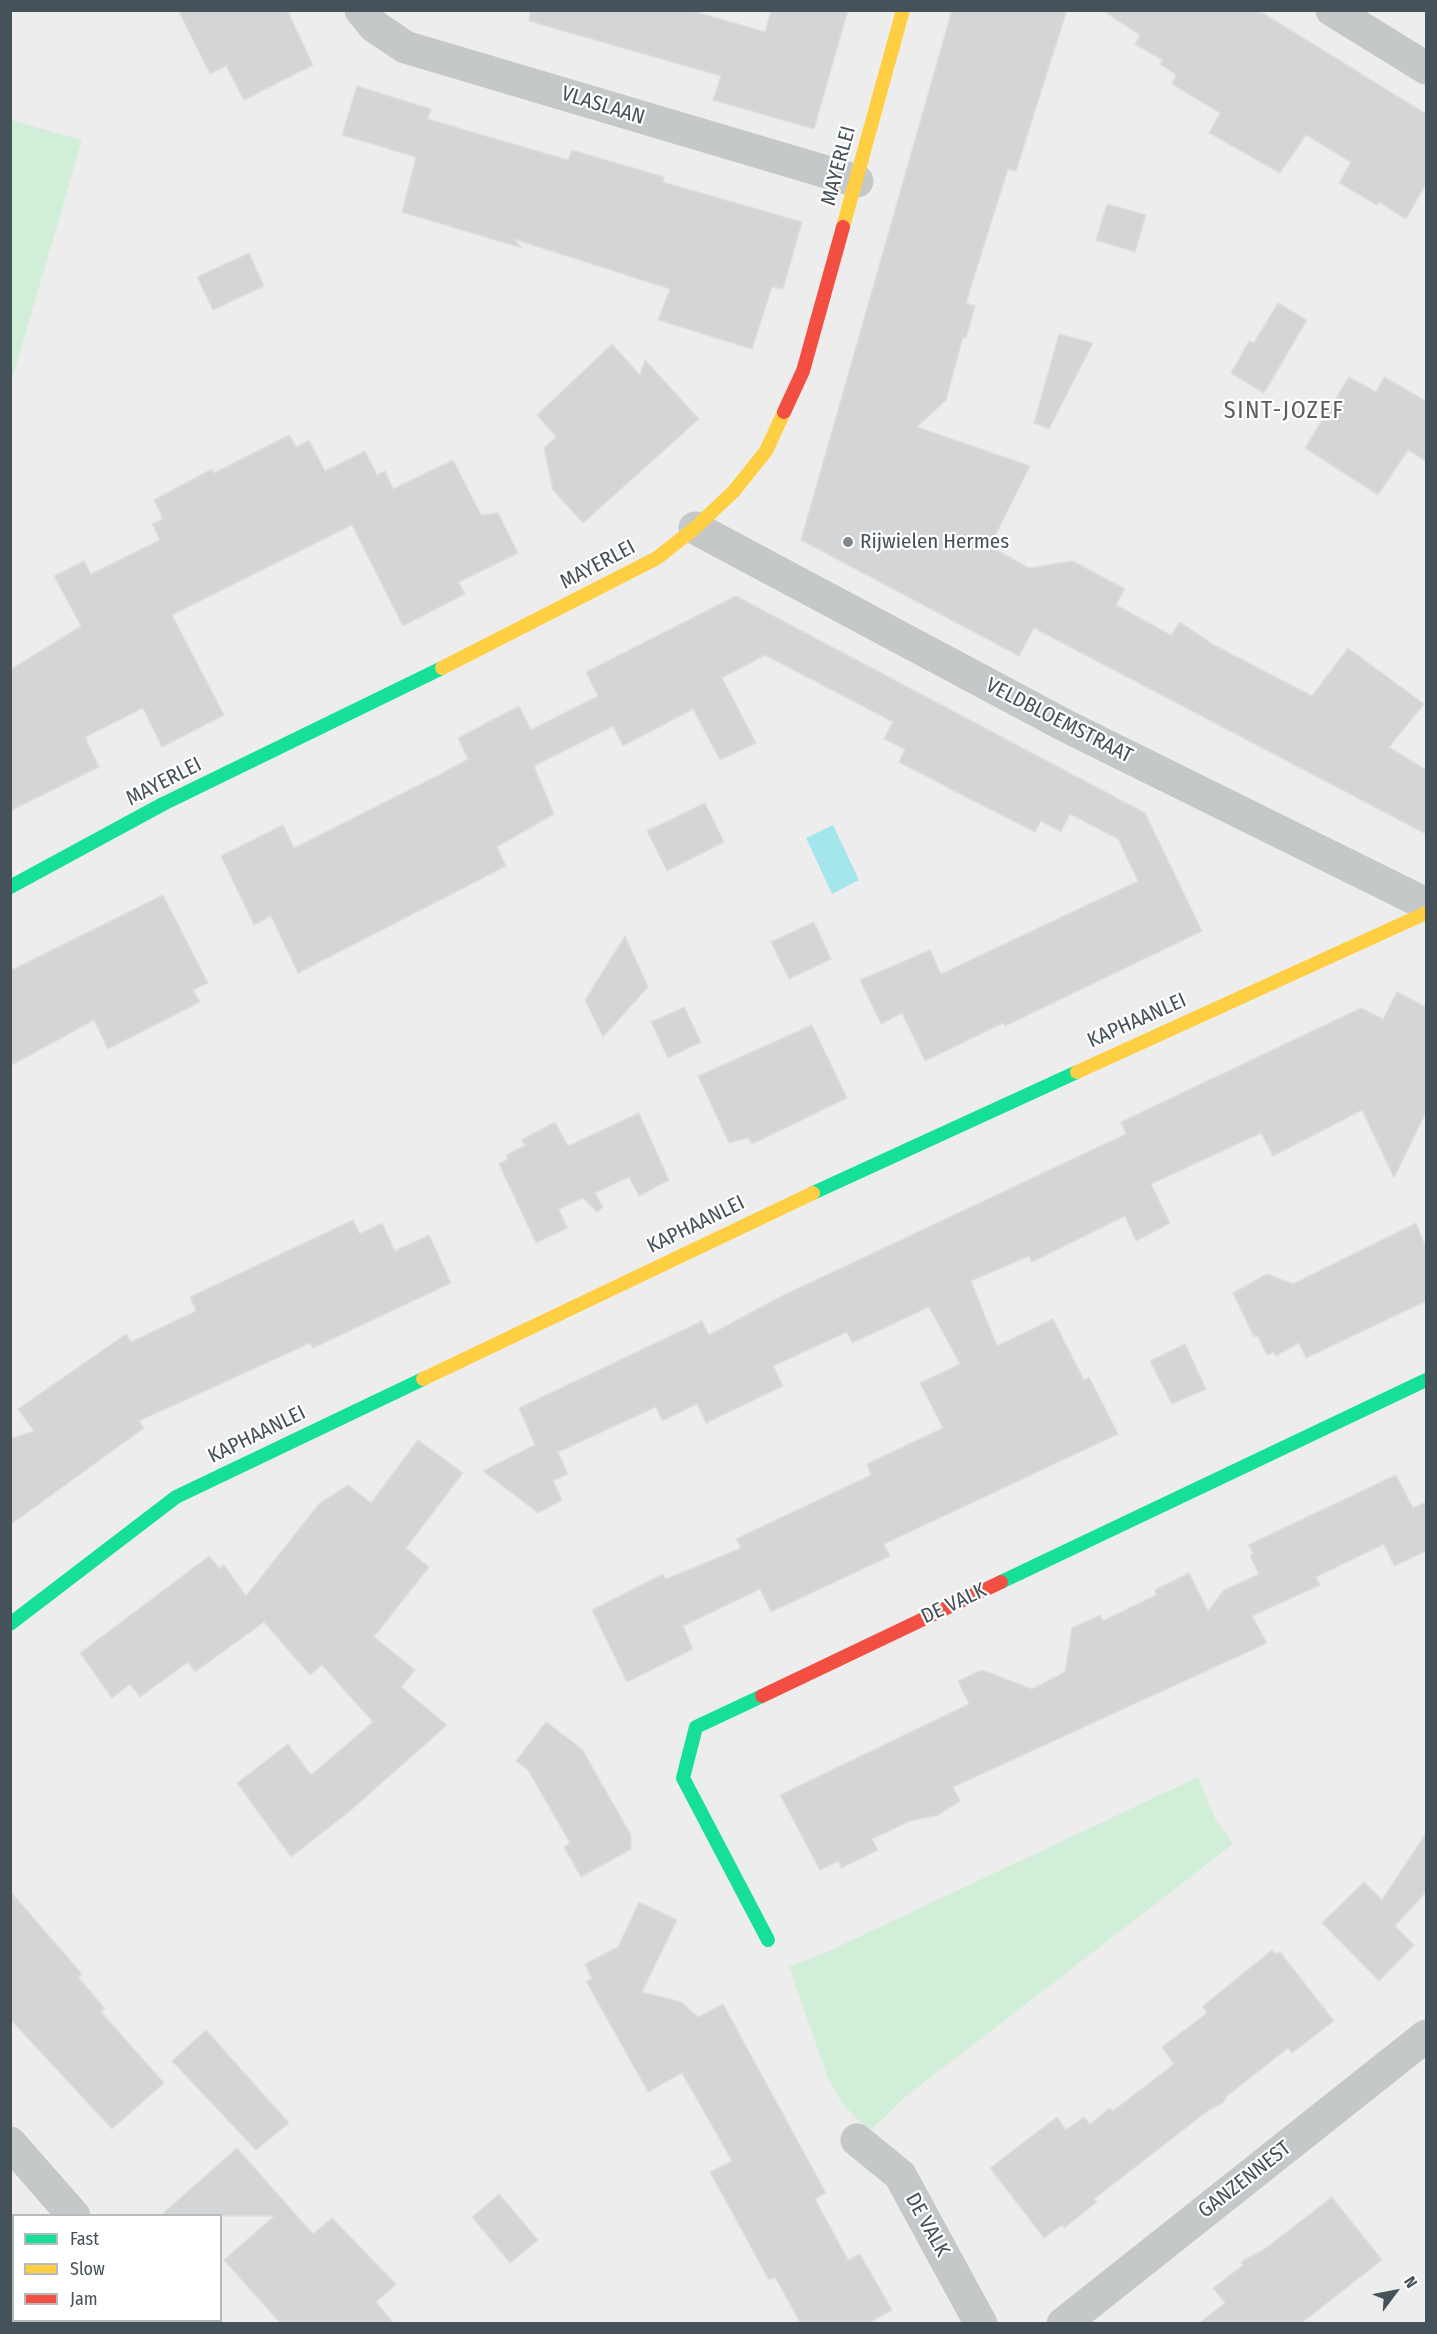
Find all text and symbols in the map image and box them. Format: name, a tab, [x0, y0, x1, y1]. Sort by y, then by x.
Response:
street label: VLASLAAN	[558, 81, 648, 131]
street label: MAYERLEI	[816, 123, 862, 209]
district label: SINT-JOZEF	[1224, 397, 1344, 425]
place label: Rijwielen Hermes	[860, 529, 1009, 555]
street label: MAYERLEI	[556, 535, 640, 595]
marker: Rijwielen Hermes	[841, 535, 855, 549]
street label: VELDBLOEMSTRAAT	[981, 673, 1137, 769]
street label: MAYERLEI	[122, 752, 206, 812]
street label: KAPHAANLEI	[1084, 988, 1190, 1054]
street label: KAPHAANLEI	[643, 1191, 749, 1259]
street label: KAPHAANLEI	[204, 1401, 310, 1469]
street label: DE VALK	[917, 1578, 991, 1630]
street label: GANZENNEST	[1194, 2136, 1296, 2224]
street label: DE VALK	[899, 2189, 955, 2261]
legend	[12, 2214, 222, 2322]
text: Fast	[70, 2228, 99, 2250]
text: Slow	[70, 2258, 105, 2280]
north arrow	[1365, 2262, 1425, 2322]
text: N	[1400, 2273, 1421, 2291]
text: Jam	[70, 2288, 98, 2310]

